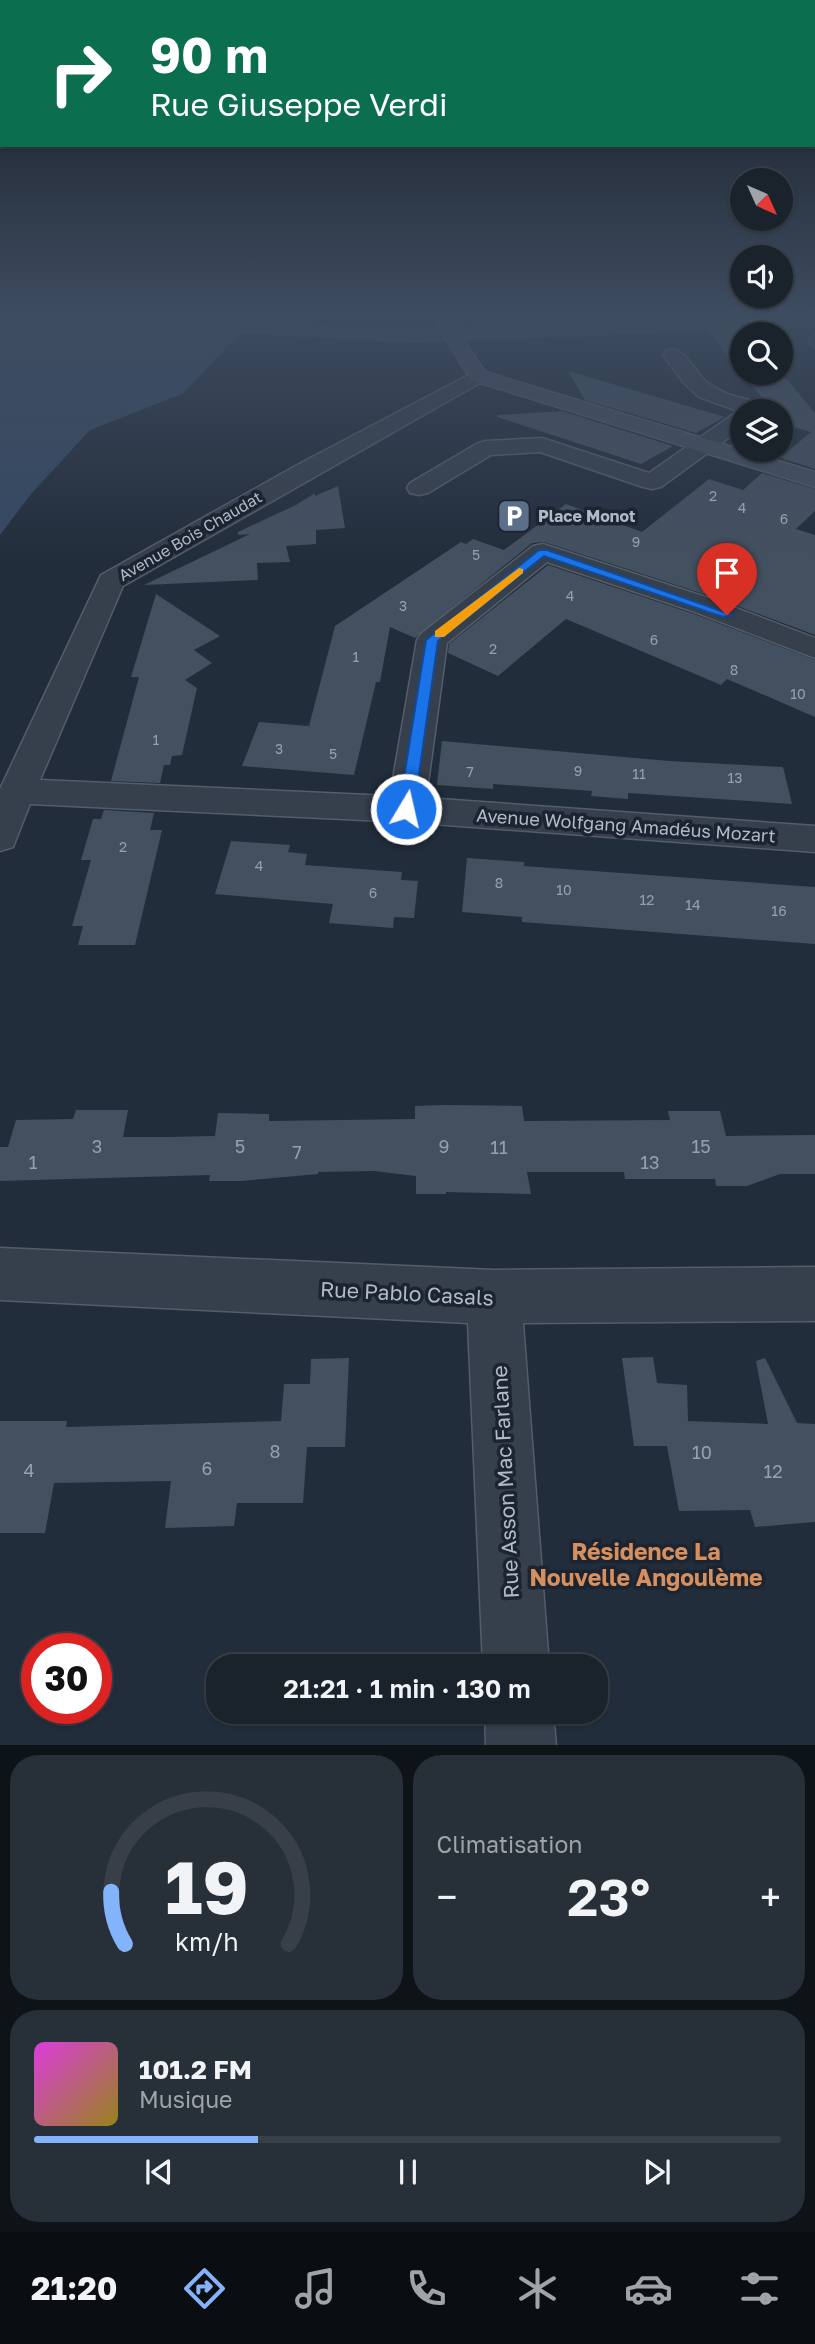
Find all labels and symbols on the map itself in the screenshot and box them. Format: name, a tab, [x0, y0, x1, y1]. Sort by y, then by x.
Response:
north arrow	[730, 168, 793, 231]
street label: Avenue Bois Chaudat	[115, 487, 265, 585]
house number: 2	[709, 487, 717, 504]
parking icon: Place Monot	[495, 497, 533, 535]
house number: 4	[738, 499, 746, 516]
place label: Place Monot	[538, 506, 635, 526]
house number: 6	[780, 510, 788, 527]
house number: 9	[632, 533, 640, 550]
pin	[697, 543, 757, 615]
house number: 5	[472, 546, 480, 563]
house number: 4	[566, 587, 574, 604]
house number: 3	[399, 597, 407, 614]
house number: 6	[650, 631, 658, 648]
house number: 2	[489, 640, 497, 657]
house number: 1	[353, 648, 360, 665]
house number: 8	[730, 661, 738, 678]
house number: 10	[790, 685, 806, 702]
house number: 1	[153, 731, 160, 748]
house number: 3	[275, 740, 283, 757]
house number: 5	[329, 745, 337, 762]
house number: 9	[574, 762, 582, 779]
house number: 7	[466, 763, 474, 780]
house number: 11	[632, 765, 646, 782]
house number: 13	[728, 769, 742, 786]
position arrow	[369, 772, 443, 846]
street label: Avenue Wolfgang Amadéus Mozart	[476, 804, 776, 846]
house number: 2	[119, 838, 127, 855]
house number: 4	[255, 857, 263, 874]
house number: 8	[495, 874, 503, 891]
house number: 10	[556, 881, 572, 898]
house number: 6	[369, 884, 377, 901]
house number: 12	[640, 891, 654, 908]
house number: 14	[685, 896, 701, 913]
house number: 16	[771, 902, 787, 919]
house number: 3	[92, 1135, 102, 1157]
house number: 5	[235, 1135, 245, 1157]
house number: 9	[439, 1135, 449, 1157]
house number: 15	[691, 1135, 711, 1157]
house number: 11	[490, 1136, 508, 1158]
house number: 7	[292, 1141, 302, 1163]
house number: 1	[29, 1151, 38, 1173]
house number: 13	[640, 1151, 660, 1173]
street label: Rue Pablo Casals	[320, 1275, 494, 1311]
street label: Rue Asson Mac Farlane	[486, 1365, 524, 1599]
house number: 8	[270, 1440, 280, 1462]
house number: 10	[692, 1441, 712, 1463]
house number: 6	[202, 1457, 212, 1479]
house number: 4	[24, 1459, 35, 1481]
house number: 12	[763, 1460, 783, 1482]
district label: Résidence La Nouvelle Angoulème	[529, 1537, 763, 1591]
speed limit sign: 30	[21, 1633, 112, 1724]

